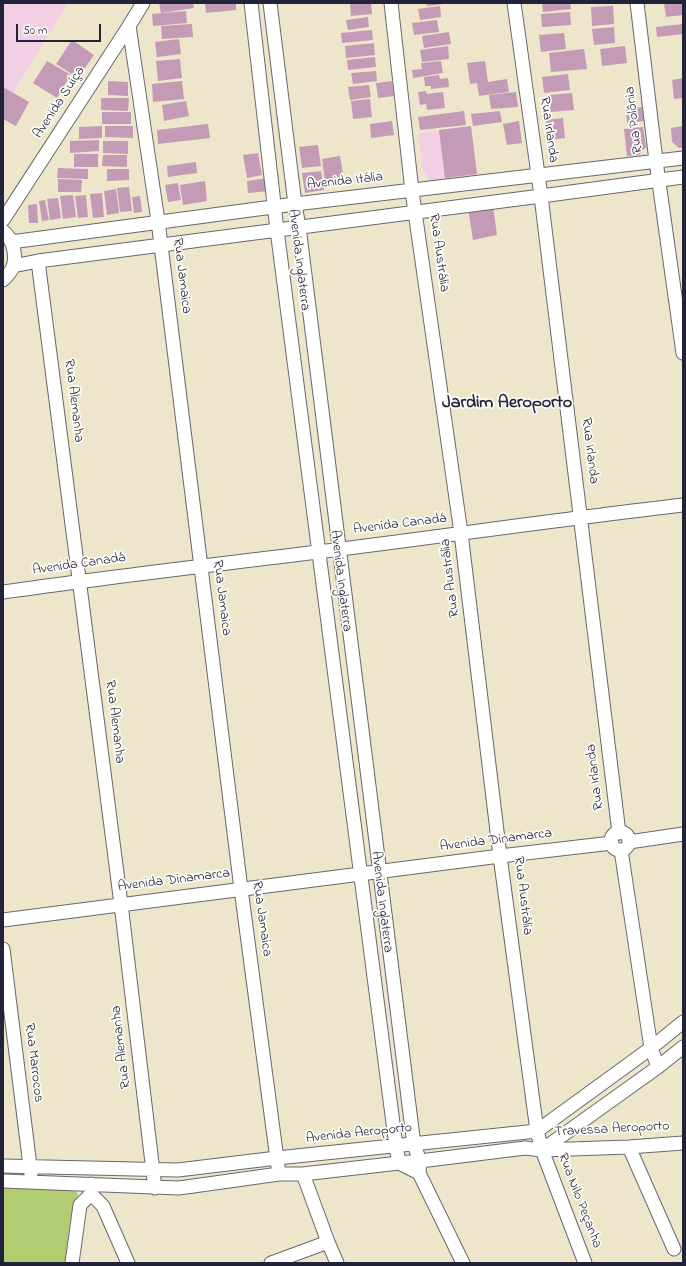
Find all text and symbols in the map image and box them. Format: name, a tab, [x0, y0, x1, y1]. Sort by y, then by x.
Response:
scale bar	[18, 16, 103, 42]
text: 50 m	[23, 22, 47, 40]
street label: Avenida Suíça	[31, 64, 89, 142]
street label: Rua Polônia	[623, 85, 647, 155]
street label: Rua Irlanda	[535, 96, 561, 164]
street label: Avenida Itália	[306, 170, 384, 194]
street label: Avenida Inglaterra	[283, 208, 313, 312]
street label: Rua Austrália	[424, 213, 452, 293]
street label: Rua Jamaica	[168, 237, 194, 315]
street label: Rua Alemanha	[60, 359, 86, 443]
district label: Jardim Aeroporto	[442, 393, 572, 415]
street label: Rua Irlanda	[577, 417, 601, 485]
street label: Avenida Canadá	[352, 511, 448, 539]
street label: Avenida Inglaterra	[325, 529, 355, 633]
street label: Rua Austrália	[438, 538, 464, 618]
street label: Avenida Canadá	[31, 550, 127, 580]
street label: Rua Jamaica	[208, 559, 234, 637]
street label: Rua Alemanha	[101, 680, 127, 764]
street label: Rua Irlanda	[584, 743, 608, 811]
street label: Avenida Dinamarca	[439, 826, 553, 856]
street label: Avenida Inglaterra	[366, 850, 396, 954]
street label: Rua Austrália	[509, 856, 535, 936]
street label: Avenida Dinamarca	[117, 866, 231, 896]
street label: Rua Jamaica	[247, 880, 275, 958]
street label: Rua Alemanha	[109, 1005, 135, 1089]
street label: Rua Marrocos	[20, 1023, 46, 1103]
street label: Travessa Aeroporto	[554, 1119, 670, 1141]
street label: Avenida Aeroporto	[305, 1120, 413, 1148]
street label: Rua Nilo Peçanha	[553, 1151, 605, 1251]

